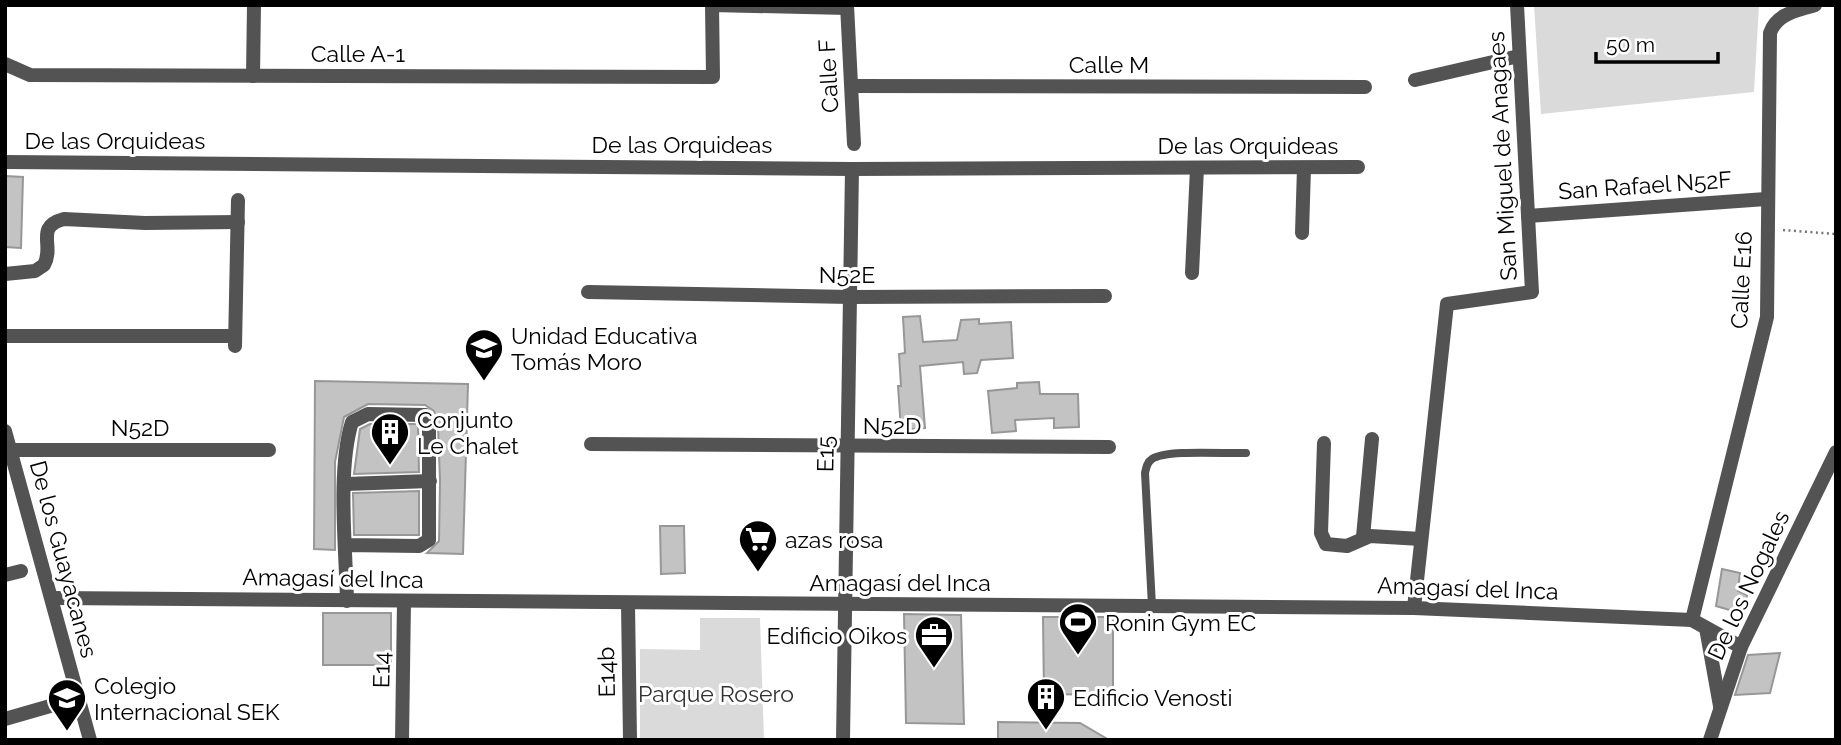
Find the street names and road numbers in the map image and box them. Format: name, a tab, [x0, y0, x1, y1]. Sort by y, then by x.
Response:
street label: San Miguel de Anagaes	[1482, 31, 1522, 281]
street label: Calle F	[813, 38, 843, 114]
street label: Calle A-1	[311, 40, 405, 67]
street label: Calle M	[1069, 51, 1149, 78]
street label: De las Orquideas	[25, 127, 205, 154]
street label: De las Orquideas	[592, 131, 772, 158]
street label: De las Orquideas	[1158, 132, 1338, 159]
street label: San Rafael N52F	[1557, 165, 1733, 205]
street label: Calle E16	[1725, 230, 1757, 330]
street label: N52E	[819, 261, 875, 288]
street label: N52D	[863, 412, 921, 439]
street label: N52D	[111, 414, 169, 441]
street label: E15	[811, 436, 839, 472]
street label: De los Guayacanes	[25, 458, 103, 660]
street label: De los Nogales	[1702, 506, 1794, 664]
street label: Amagasí del Inca	[242, 563, 424, 593]
street label: Amagasí del Inca	[809, 569, 991, 596]
street label: Amagasí del Inca	[1377, 571, 1559, 605]
street label: E14b	[592, 646, 620, 698]
street label: E14	[367, 652, 395, 688]

